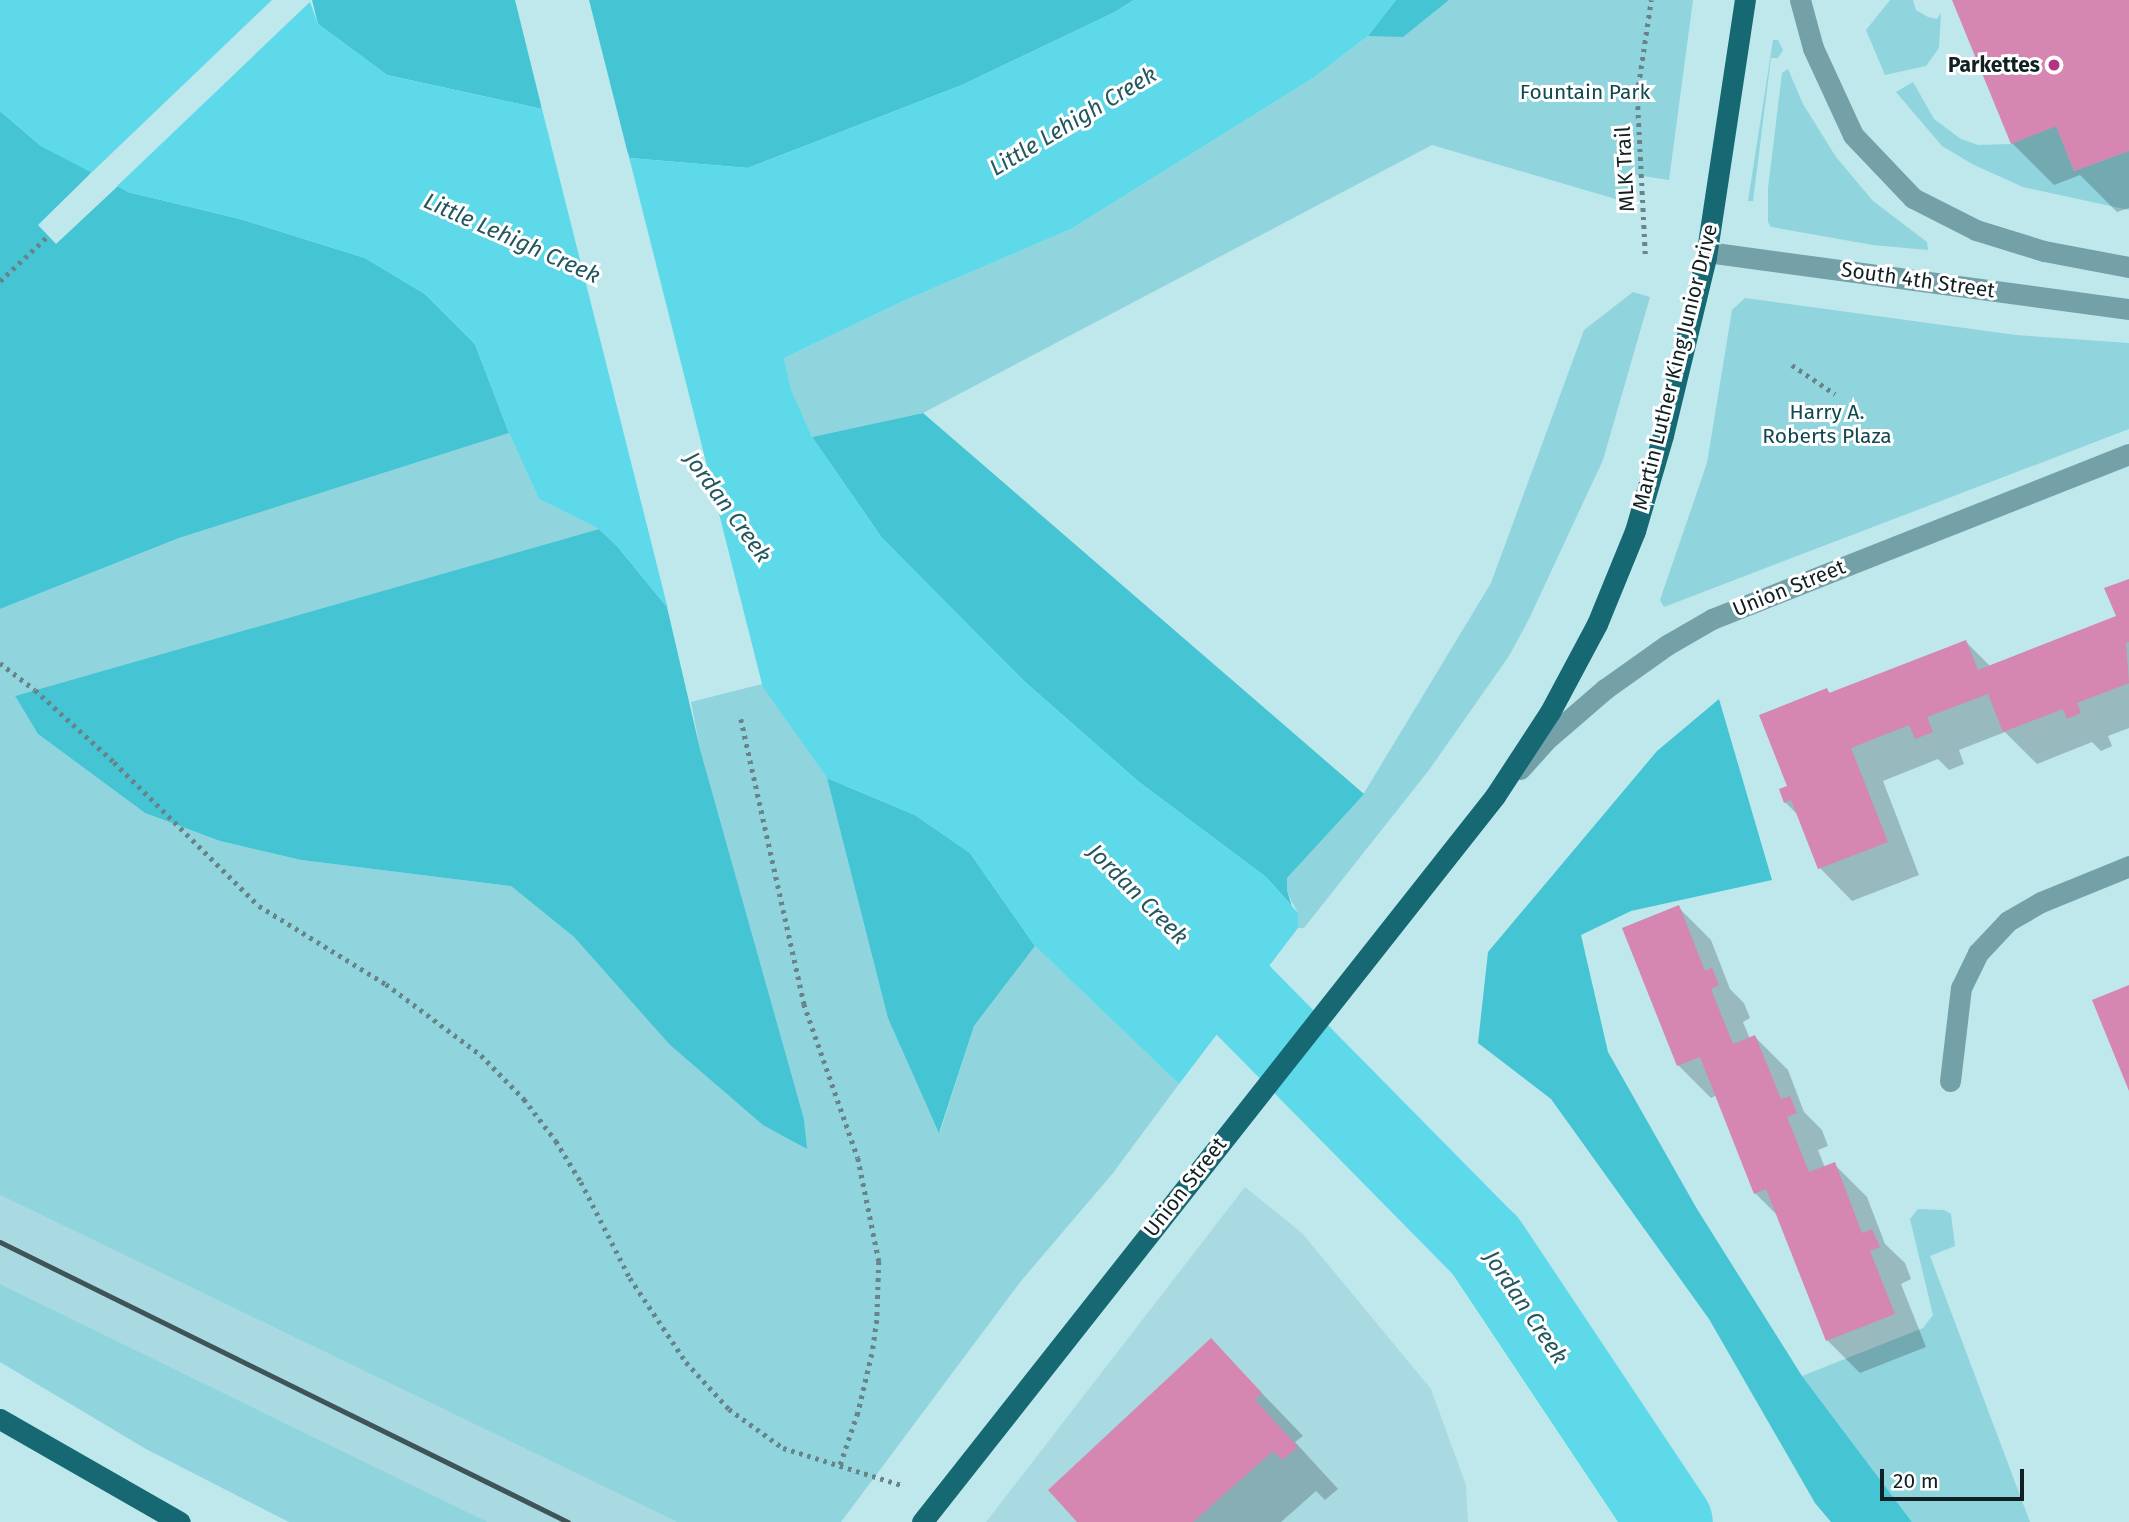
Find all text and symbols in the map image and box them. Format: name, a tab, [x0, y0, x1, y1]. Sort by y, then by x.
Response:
place label: Parkettes	[1948, 52, 2040, 78]
marker: Parkettes	[2046, 57, 2062, 73]
water label: Little Lehigh Creek	[984, 60, 1162, 182]
park label: Fountain Park	[1520, 79, 1650, 105]
street label: MLK Trail	[1610, 125, 1640, 213]
water label: Little Lehigh Creek	[420, 187, 604, 289]
street label: Martin Luther King Junior Drive	[1627, 221, 1723, 513]
street label: South 4th Street	[1840, 257, 1996, 303]
park label: Harry A. Roberts Plaza	[1762, 399, 1892, 449]
water label: Jordan Creek	[678, 446, 778, 568]
street label: Union Street	[1729, 554, 1849, 622]
water label: Jordan Creek	[1082, 838, 1194, 950]
street label: Union Street	[1138, 1132, 1232, 1242]
water label: Jordan Creek	[1478, 1245, 1574, 1369]
scale bar	[1884, 1456, 2028, 1500]
text: 20 m	[1893, 1468, 1939, 1494]

